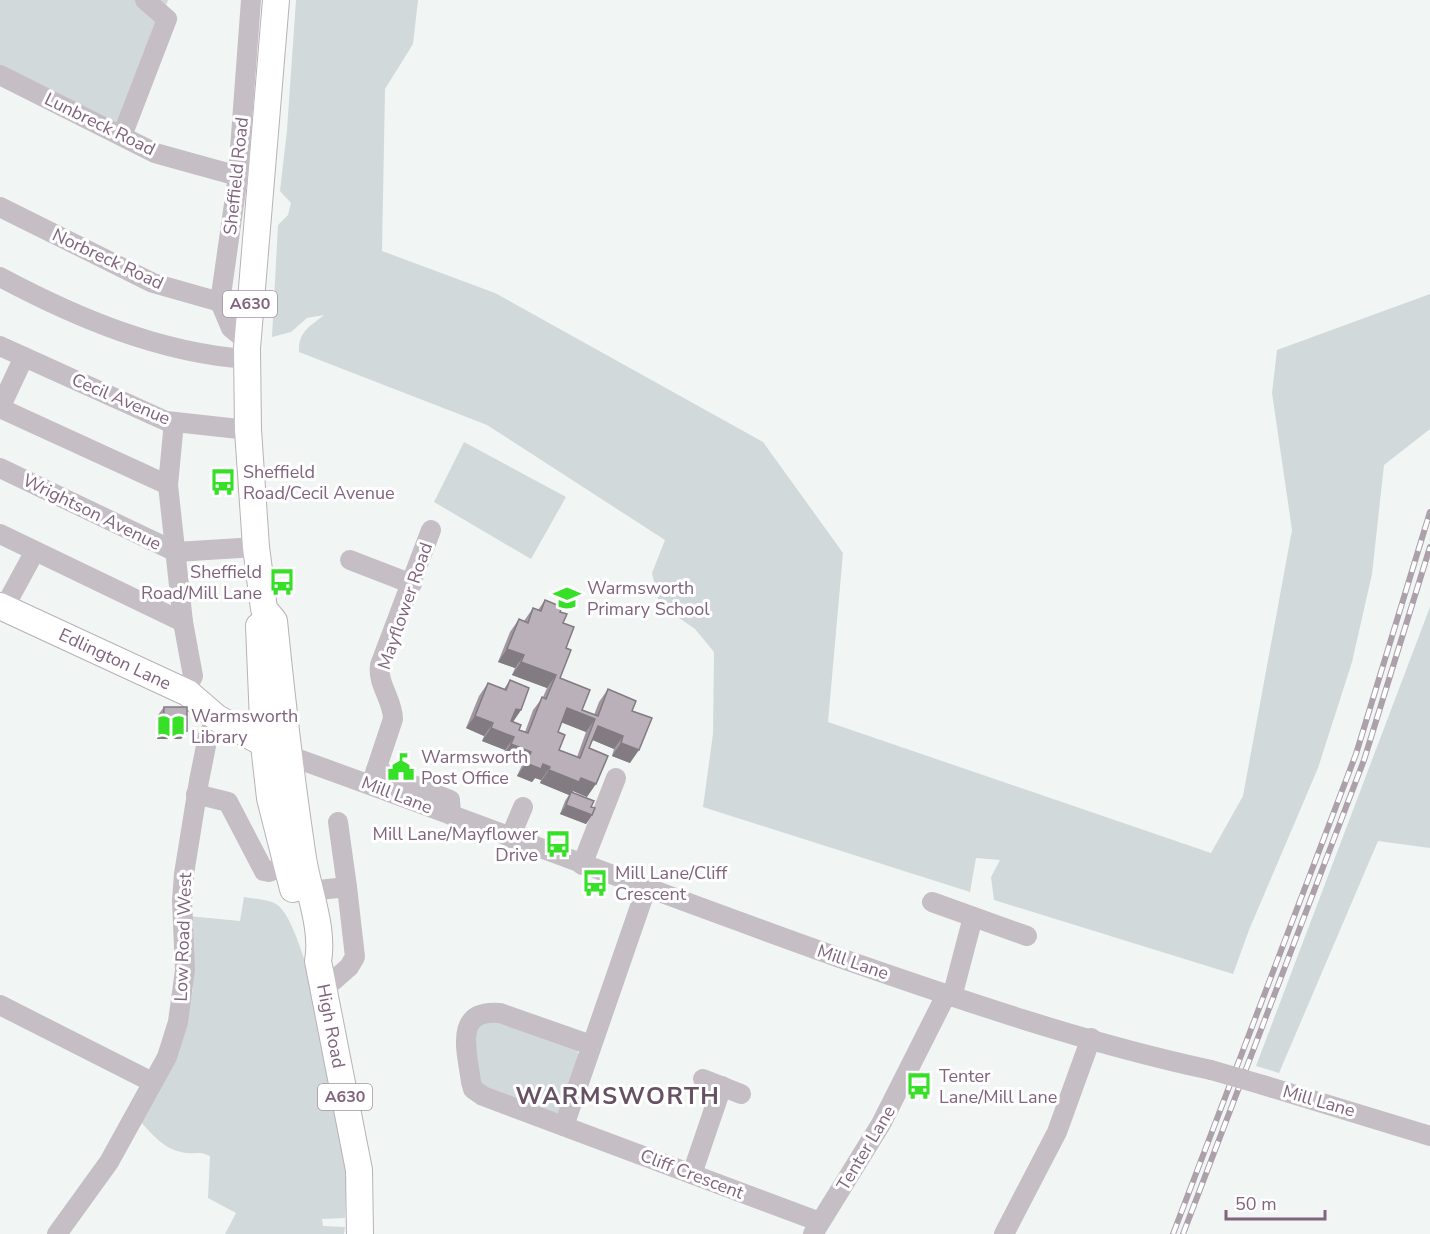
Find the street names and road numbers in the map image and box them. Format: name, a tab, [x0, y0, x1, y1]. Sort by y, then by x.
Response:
street label: Lunbreck Road	[41, 87, 159, 161]
street label: Sheffield Road	[218, 116, 254, 236]
street label: Norbreck Road	[49, 223, 167, 295]
road number: A630	[223, 291, 277, 317]
street label: Cecil Avenue	[68, 367, 174, 431]
street label: Wrightson Avenue	[19, 468, 165, 556]
street label: Mayflower Road	[372, 539, 438, 673]
street label: Edlington Lane	[55, 622, 175, 696]
street label: Mill Lane	[358, 771, 436, 819]
street label: Low Road West	[169, 871, 197, 1002]
street label: Mill Lane	[814, 939, 892, 985]
street label: High Road	[311, 982, 351, 1070]
street label: Mill Lane	[1280, 1079, 1358, 1123]
road number: A630	[318, 1084, 372, 1110]
street label: Tenter Lane	[831, 1101, 901, 1195]
street label: Cliff Crescent	[637, 1143, 748, 1205]

